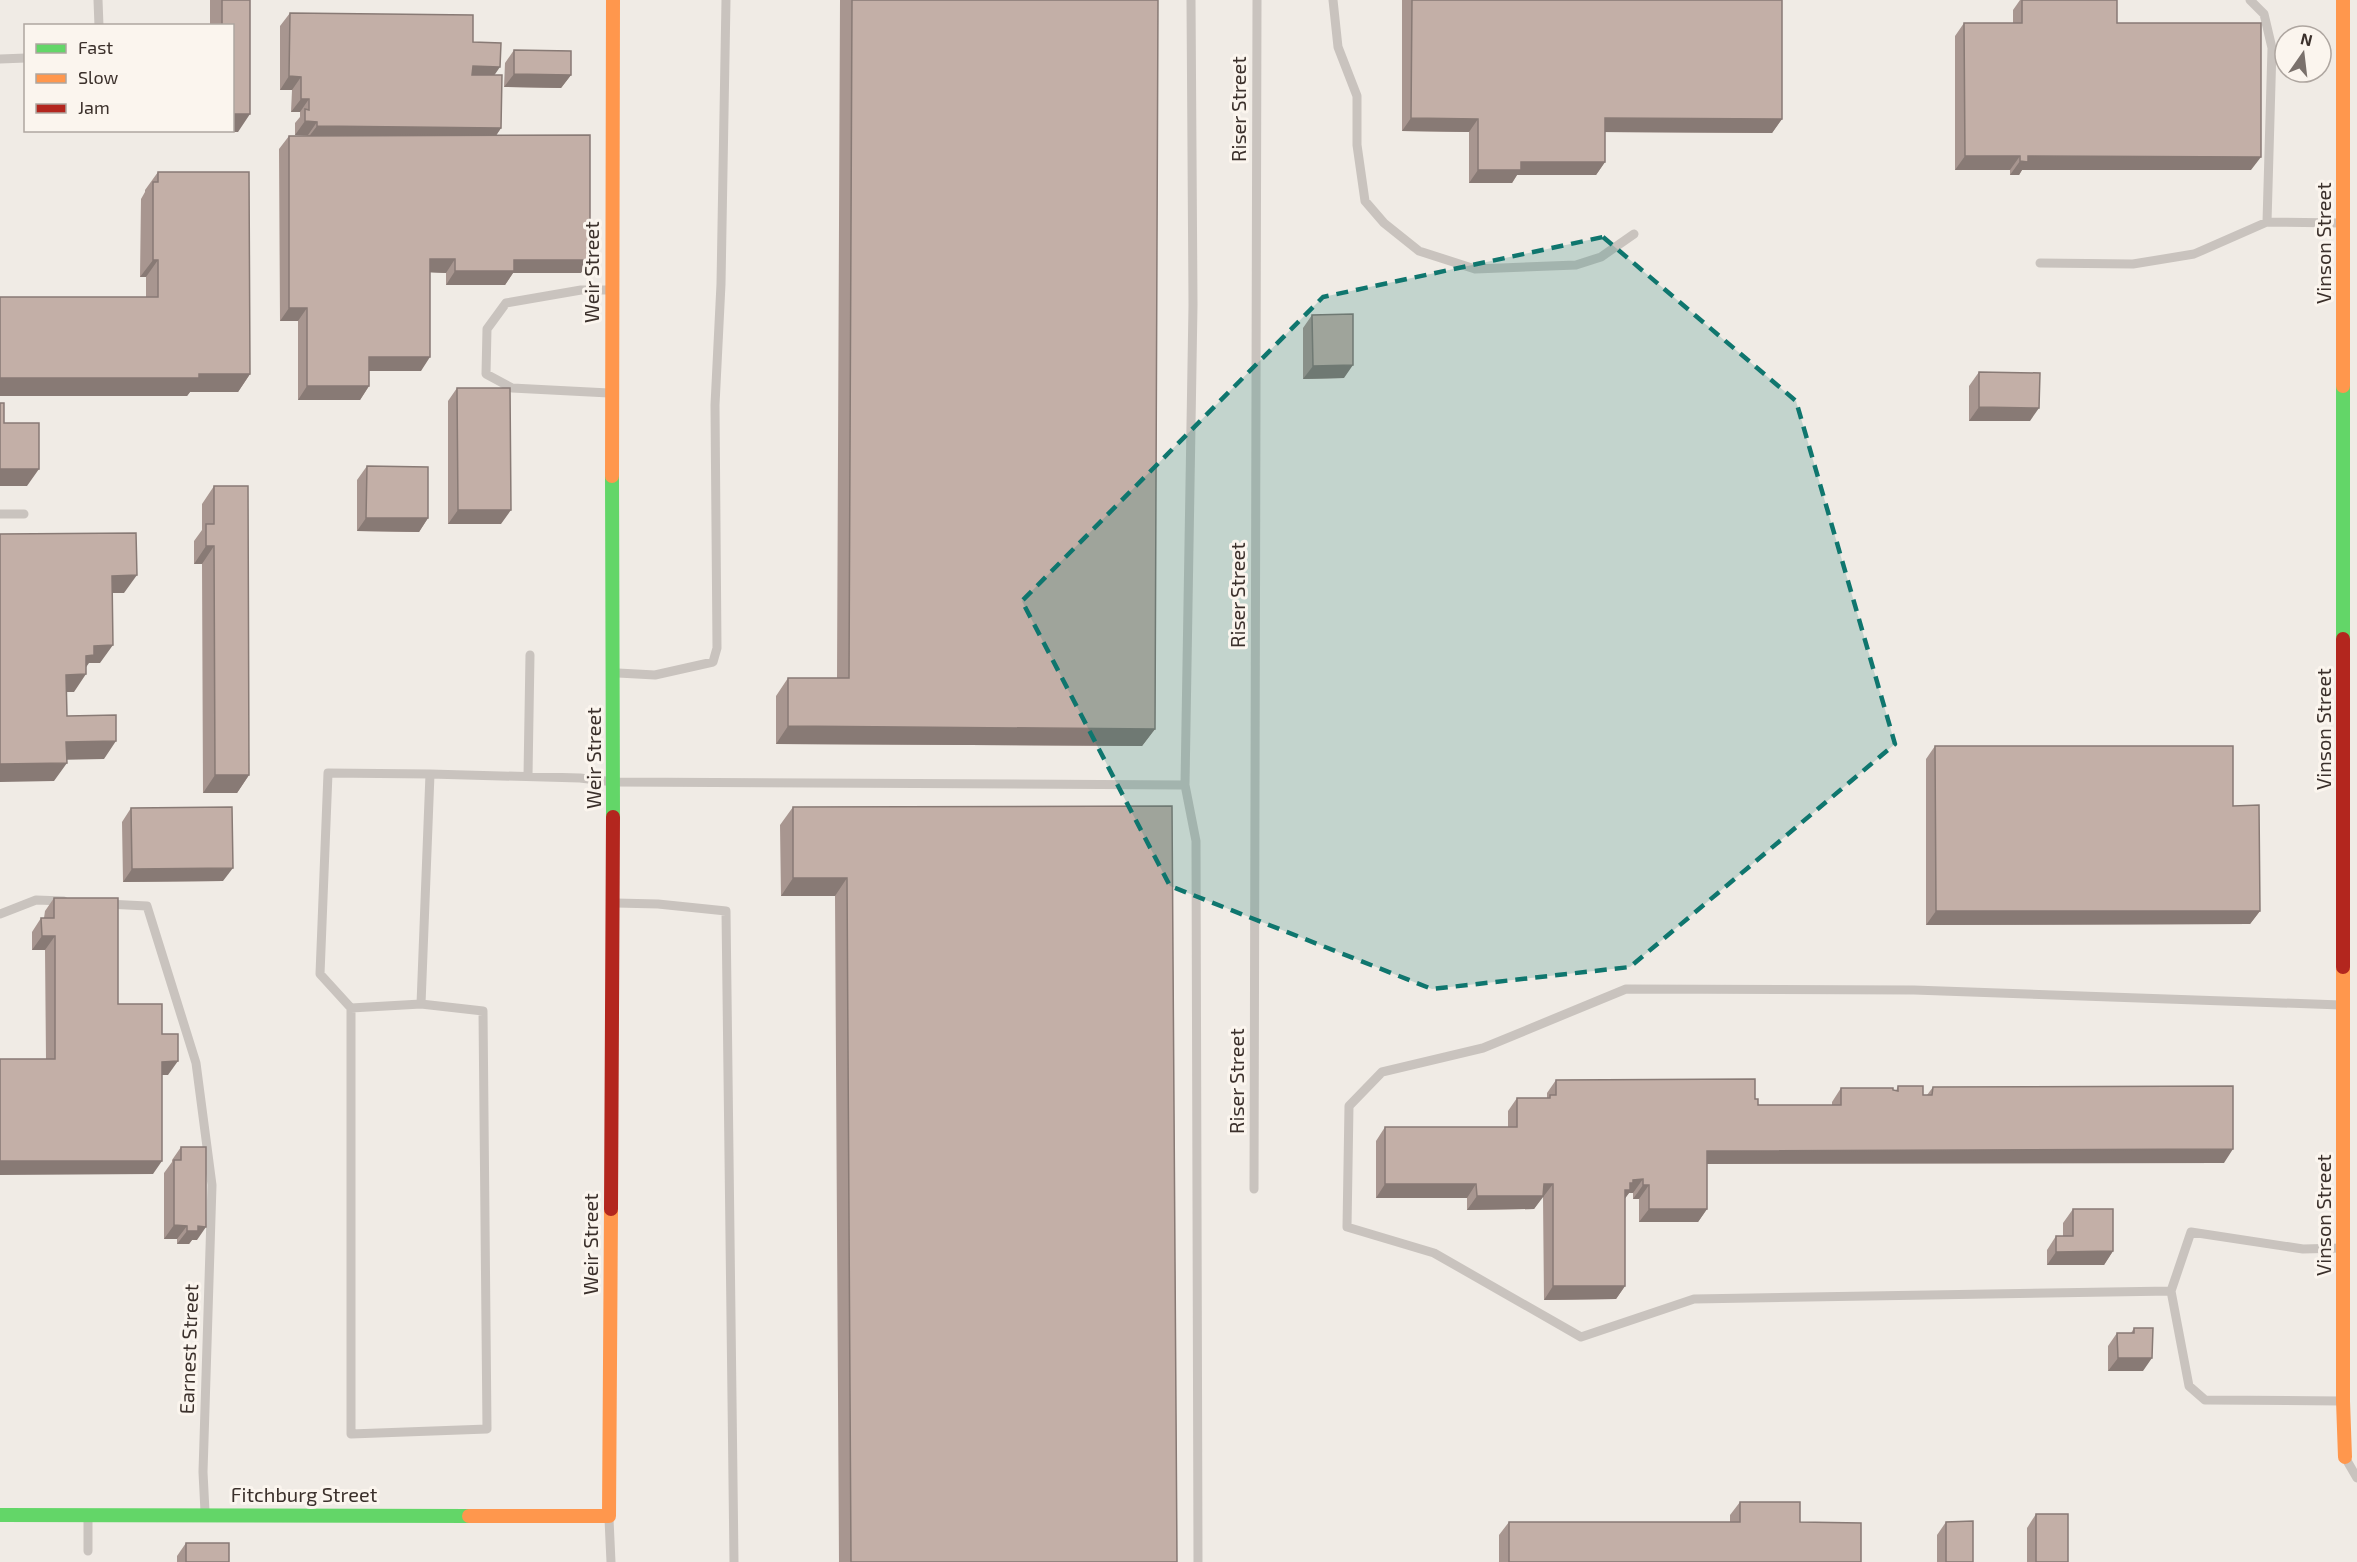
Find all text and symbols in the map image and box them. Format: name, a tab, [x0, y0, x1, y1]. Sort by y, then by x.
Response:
legend	[24, 24, 234, 132]
north arrow	[2273, 24, 2333, 84]
text: N	[2299, 28, 2315, 50]
text: Fast	[78, 36, 113, 58]
street label: Riser Street	[1226, 56, 1250, 162]
text: Slow	[78, 66, 119, 88]
text: Jam	[78, 96, 110, 118]
street label: Vinson Street	[2311, 182, 2335, 304]
street label: Weir Street	[579, 221, 603, 323]
street label: Riser Street	[1225, 542, 1249, 648]
street label: Vinson Street	[2311, 668, 2335, 790]
street label: Weir Street	[581, 707, 605, 809]
street label: Riser Street	[1224, 1028, 1248, 1134]
street label: Vinson Street	[2311, 1154, 2335, 1276]
street label: Weir Street	[578, 1193, 602, 1295]
street label: Earnest Street	[174, 1283, 202, 1415]
street label: Fitchburg Street	[231, 1482, 378, 1506]

